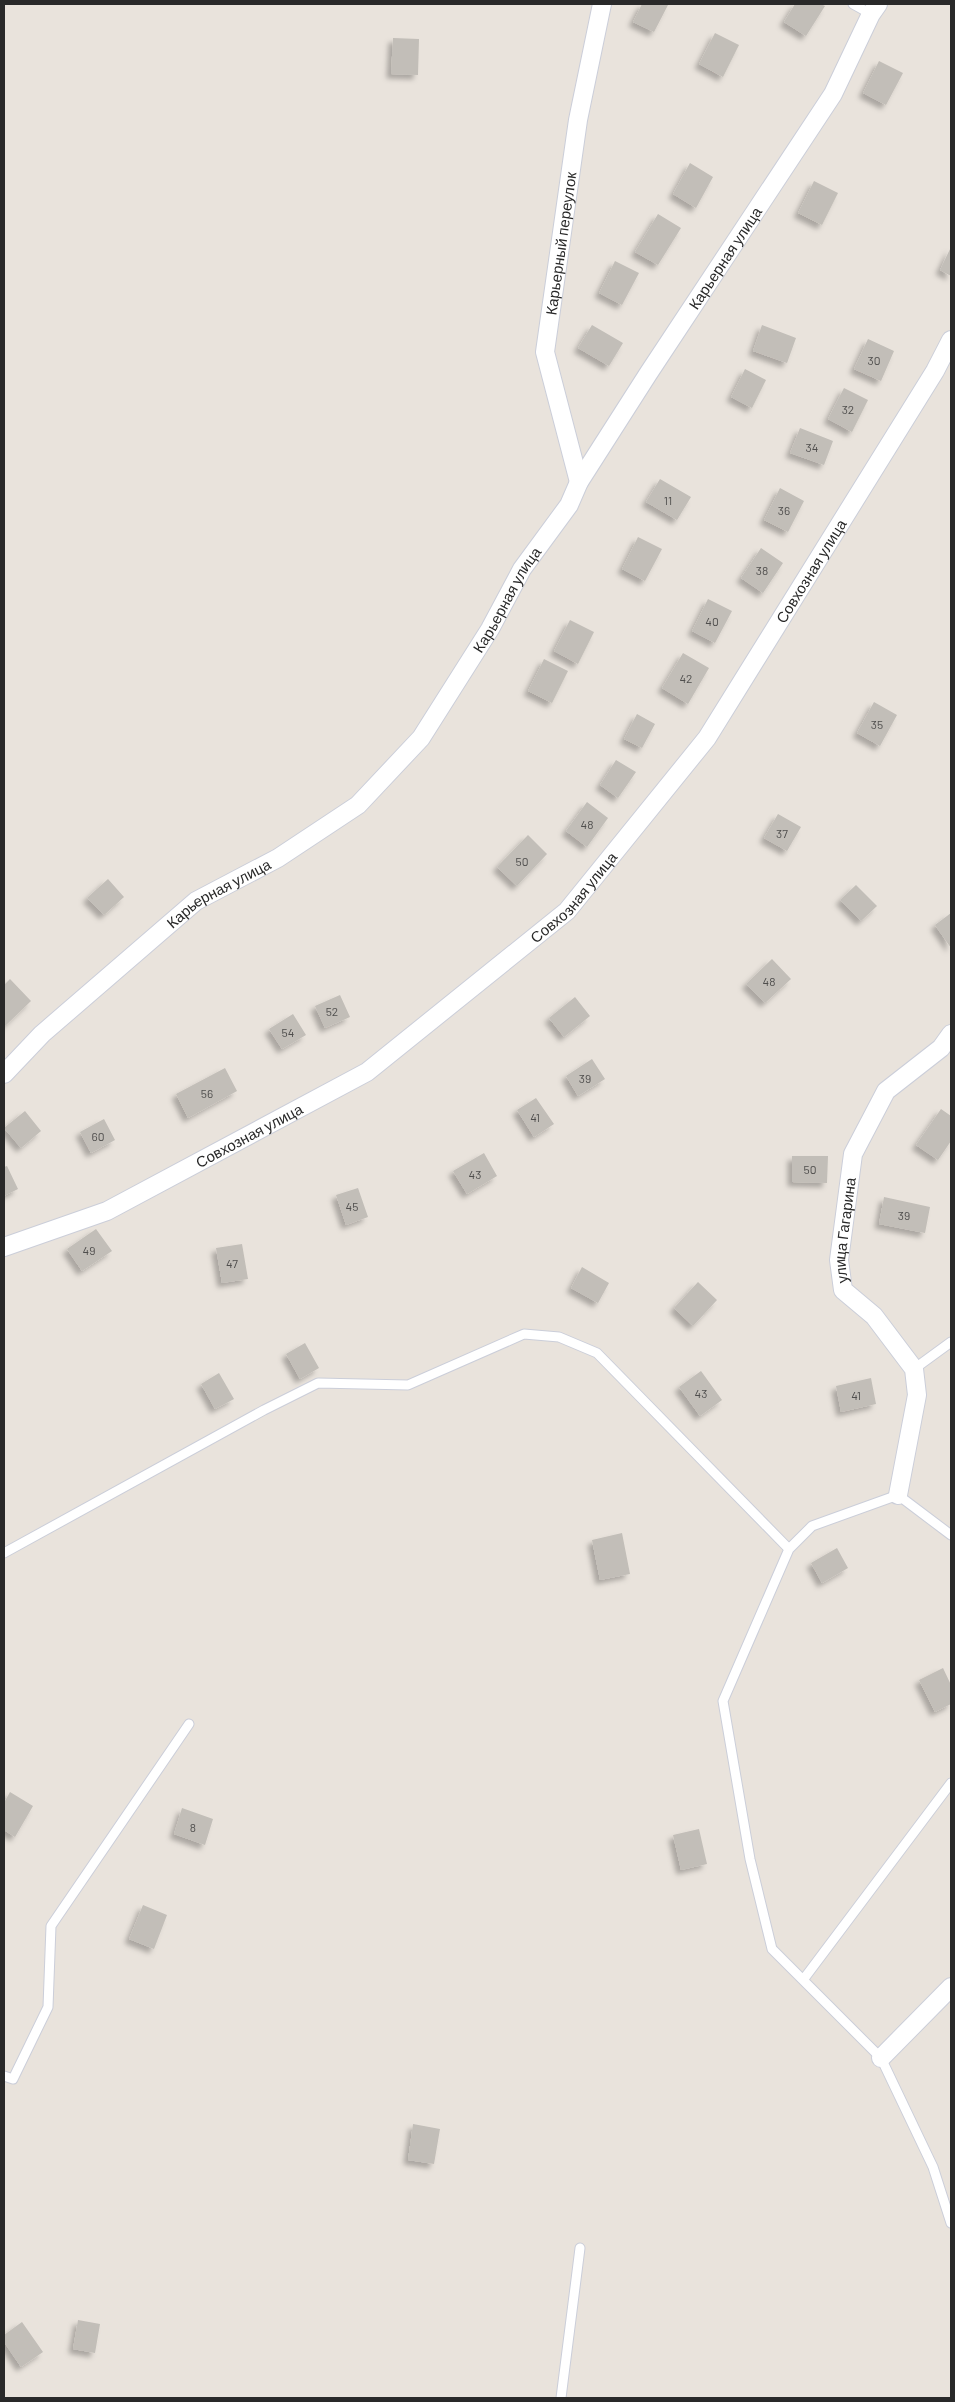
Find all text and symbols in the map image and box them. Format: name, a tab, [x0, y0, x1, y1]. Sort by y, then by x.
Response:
street label: Карьерный переулок	[541, 170, 580, 316]
street label: Карьерная улица	[684, 203, 765, 312]
house number: 30	[868, 353, 880, 367]
house number: 32	[842, 402, 854, 416]
house number: 34	[806, 440, 818, 454]
house number: 11	[664, 493, 672, 507]
house number: 36	[778, 503, 790, 517]
street label: Совхозная улица	[772, 515, 850, 626]
street label: Карьерная улица	[469, 543, 545, 656]
house number: 38	[756, 563, 768, 577]
house number: 40	[705, 614, 719, 628]
house number: 42	[679, 671, 693, 685]
house number: 35	[871, 717, 883, 731]
house number: 48	[581, 817, 593, 831]
house number: 37	[776, 826, 788, 840]
street label: Совхозная улица	[526, 848, 621, 946]
street label: Карьерная улица	[163, 854, 274, 931]
house number: 50	[516, 854, 528, 868]
house number: 48	[763, 974, 775, 988]
house number: 52	[326, 1004, 338, 1018]
house number: 54	[282, 1025, 294, 1039]
house number: 39	[579, 1071, 591, 1085]
house number: 56	[201, 1086, 213, 1100]
street label: Совхозная улица	[192, 1099, 306, 1171]
house number: 41	[530, 1110, 540, 1124]
house number: 60	[92, 1129, 104, 1143]
house number: 50	[804, 1162, 816, 1176]
house number: 43	[469, 1167, 481, 1181]
street label: улица Гагарина	[830, 1176, 859, 1284]
house number: 45	[346, 1199, 358, 1213]
house number: 39	[898, 1208, 910, 1222]
house number: 49	[83, 1243, 95, 1257]
house number: 47	[226, 1256, 238, 1270]
house number: 43	[695, 1386, 707, 1400]
house number: 41	[851, 1388, 861, 1402]
house number: 8	[190, 1820, 196, 1834]

